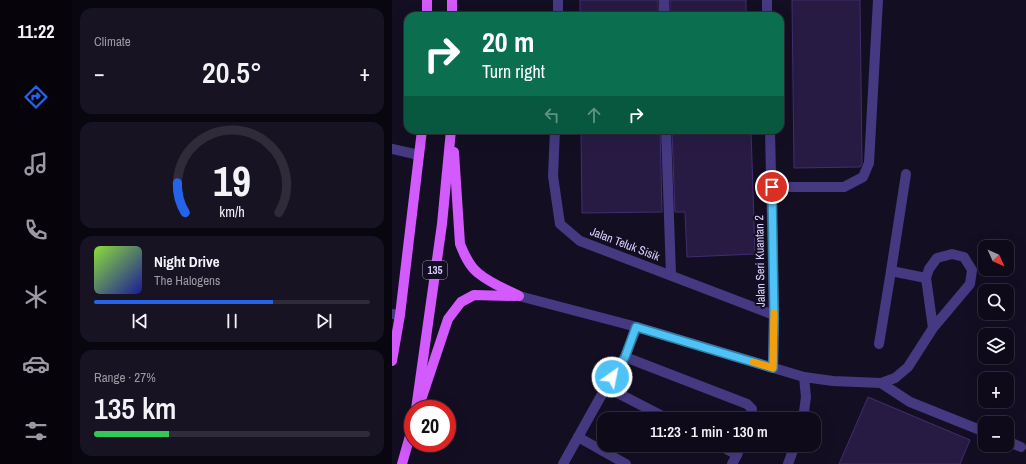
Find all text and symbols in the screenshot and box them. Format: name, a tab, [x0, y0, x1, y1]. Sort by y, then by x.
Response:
text: 11:22	[18, 19, 54, 44]
text: 20 m	[482, 23, 534, 61]
icon: right	[416, 28, 468, 80]
text: Climate	[94, 33, 131, 50]
text: 20.5°	[202, 52, 262, 92]
text: −	[94, 58, 105, 88]
text: +	[359, 58, 370, 88]
text: Turn right	[482, 59, 545, 84]
icon: directions	[22, 83, 50, 111]
icon: left	[541, 104, 563, 126]
icon: ahead	[583, 104, 605, 126]
icon: right	[625, 104, 647, 126]
icon: music	[22, 150, 50, 178]
text: 19	[213, 153, 251, 209]
pin	[755, 170, 789, 204]
icon: arrive	[761, 176, 783, 198]
text: km/h	[219, 202, 245, 221]
street label: Jalan Seri Kuantan 2	[751, 215, 769, 307]
icon: phone	[22, 216, 50, 244]
street label: Jalan Teluk Sisik	[588, 223, 662, 265]
north arrow	[978, 240, 1014, 276]
map controls	[978, 240, 1014, 452]
text: Night Drive	[154, 251, 220, 272]
road number: 135	[423, 261, 447, 279]
text: The Halogens	[154, 272, 220, 289]
icon: climate	[22, 283, 50, 311]
button: search	[978, 284, 1014, 320]
icon: previous	[129, 310, 151, 332]
icon: pause	[221, 310, 243, 332]
icon: next	[313, 310, 335, 332]
button: layers	[978, 328, 1014, 364]
icon: car	[22, 350, 50, 378]
position arrow	[591, 356, 633, 398]
text: Range · 27%	[94, 369, 156, 386]
button: +	[978, 372, 1014, 408]
text: 135 km	[94, 388, 176, 428]
speed limit sign: 20	[404, 400, 456, 452]
button: −	[978, 416, 1014, 452]
icon: filters	[22, 417, 50, 445]
text: 11:23 · 1 min · 130 m	[650, 421, 768, 442]

